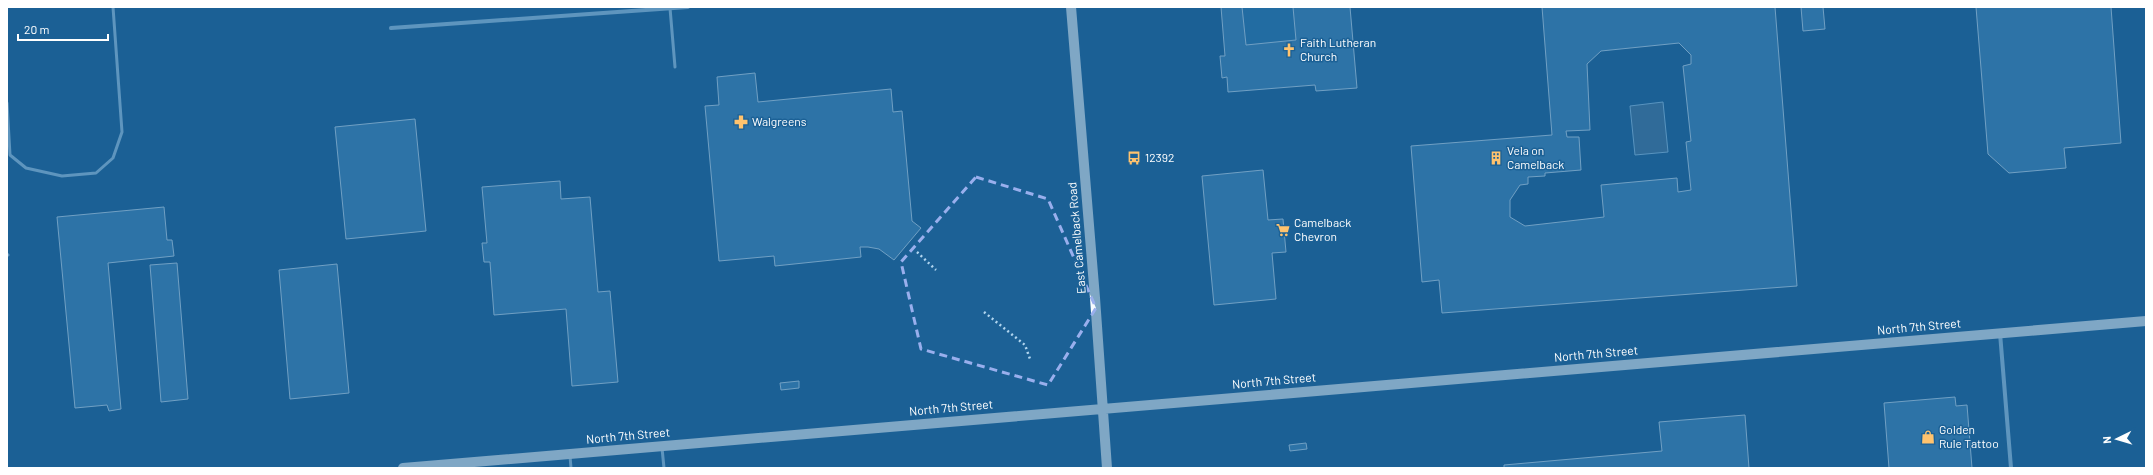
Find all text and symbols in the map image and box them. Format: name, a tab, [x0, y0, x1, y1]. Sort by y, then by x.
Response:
scale bar	[18, 16, 108, 42]
text: 20 m	[24, 22, 50, 36]
place label: Faith Lutheran Church	[1300, 35, 1376, 63]
church icon: Faith Lutheran Church	[1281, 42, 1297, 58]
pharmacy icon: Walgreens	[733, 114, 749, 130]
place label: Walgreens	[752, 114, 807, 128]
place label: Vela on Camelback	[1507, 143, 1564, 171]
bus stop icon: 12392	[1126, 150, 1142, 166]
place label: 12392	[1145, 150, 1174, 164]
building icon: Vela on Camelback	[1488, 150, 1504, 166]
street label: East Camelback Road	[1064, 182, 1088, 295]
place label: Camelback Chevron	[1294, 215, 1351, 243]
supermarket icon: Camelback Chevron	[1275, 222, 1291, 238]
street label: North 7th Street	[1876, 315, 1961, 337]
street label: North 7th Street	[1553, 342, 1638, 364]
street label: North 7th Street	[1231, 369, 1316, 391]
street label: North 7th Street	[908, 396, 993, 418]
north arrow	[2097, 419, 2137, 459]
place label: Golden Rule Tattoo	[1939, 422, 1999, 450]
street label: North 7th Street	[585, 424, 670, 446]
shop icon: Golden Rule Tattoo	[1920, 429, 1936, 445]
text: N	[2100, 436, 2113, 444]

